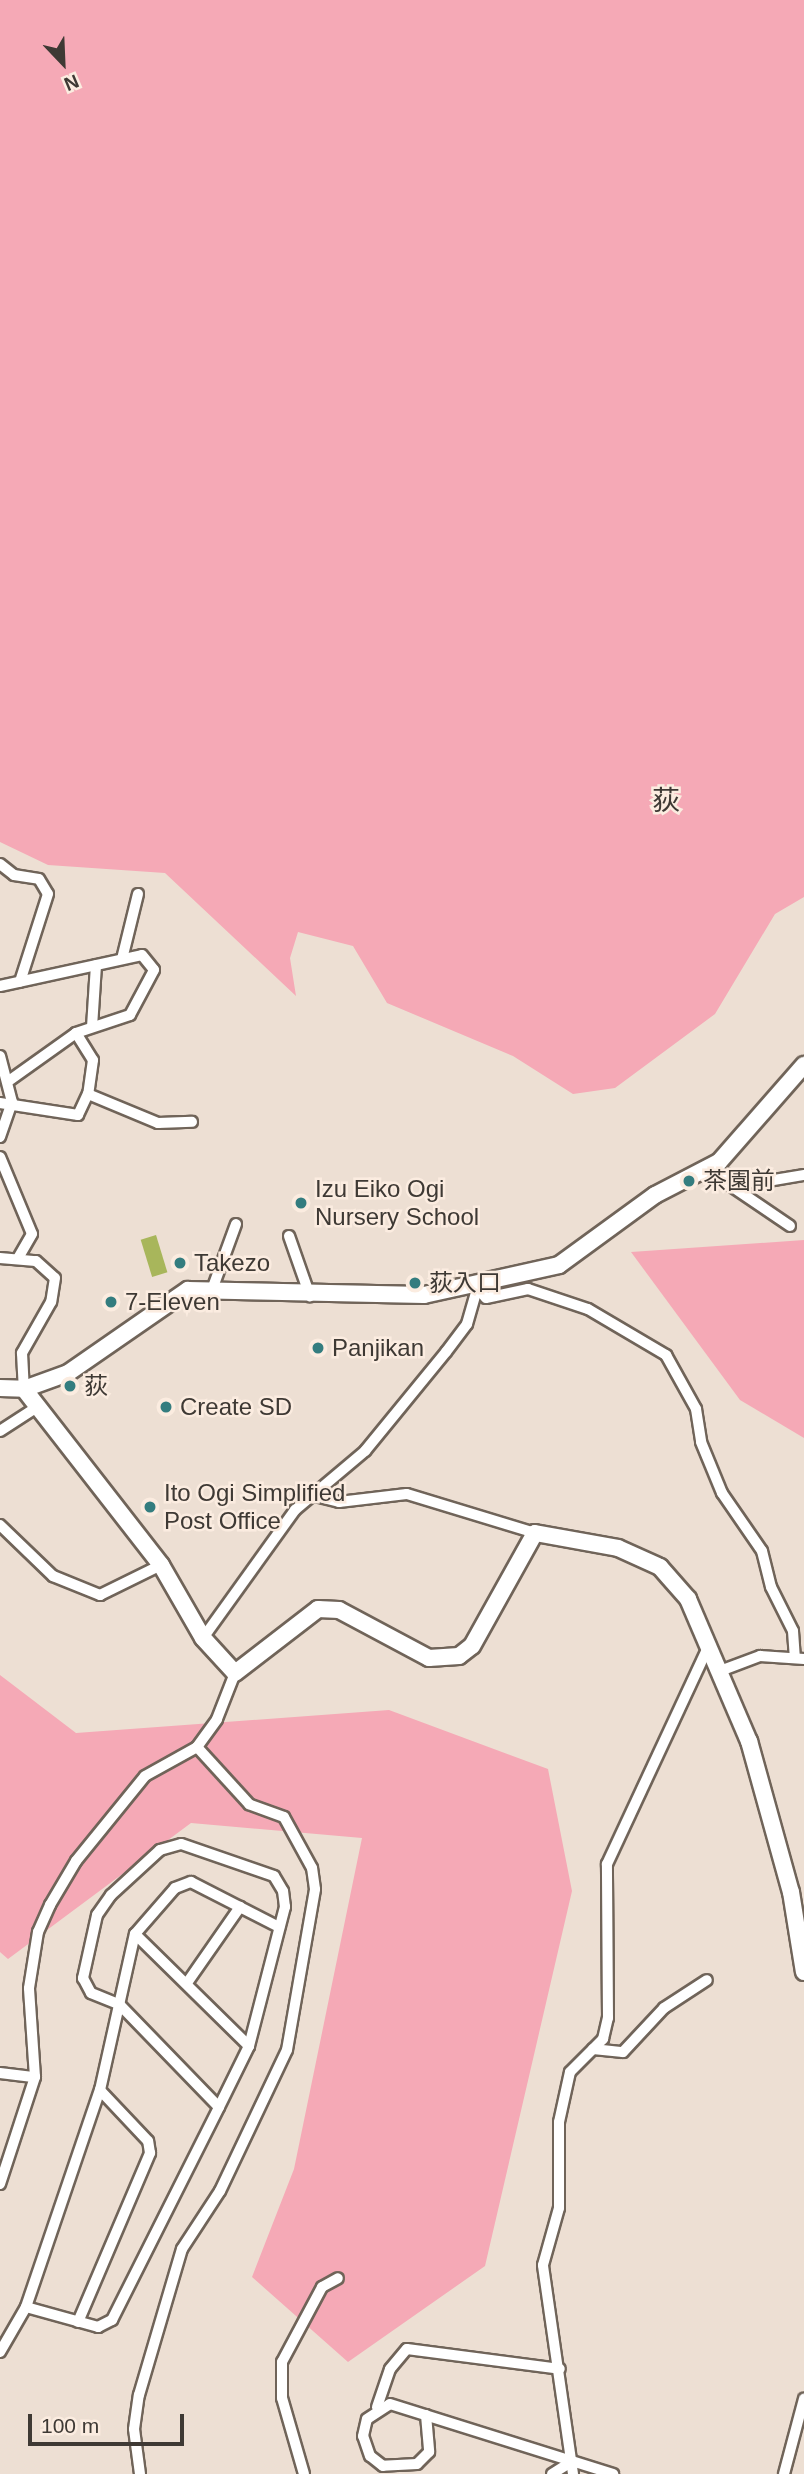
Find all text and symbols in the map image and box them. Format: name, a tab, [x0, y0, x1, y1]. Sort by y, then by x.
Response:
north arrow	[28, 28, 98, 98]
text: N	[61, 70, 82, 95]
district label: 荻	[652, 784, 680, 818]
place label: 茶園前	[703, 1167, 775, 1195]
marker: 茶園前	[681, 1173, 697, 1189]
place label: Izu Eiko Ogi Nursery School	[315, 1175, 479, 1231]
marker: Izu Eiko Ogi Nursery School	[293, 1195, 309, 1211]
place label: Takezo	[194, 1249, 270, 1277]
marker: Takezo	[172, 1255, 188, 1271]
place label: 荻入口	[429, 1269, 501, 1297]
marker: 荻入口	[407, 1275, 423, 1291]
place label: 7-Eleven	[125, 1288, 220, 1316]
marker: 7-Eleven	[103, 1294, 119, 1310]
place label: Panjikan	[332, 1334, 424, 1362]
marker: Panjikan	[310, 1340, 326, 1356]
place label: 荻	[84, 1372, 108, 1400]
marker: 荻	[62, 1378, 78, 1394]
place label: Create SD	[180, 1393, 292, 1421]
marker: Create SD	[158, 1399, 174, 1415]
place label: Ito Ogi Simplified Post Office	[164, 1479, 345, 1535]
marker: Ito Ogi Simplified Post Office	[142, 1499, 158, 1515]
scale bar	[32, 2400, 187, 2444]
text: 100 m	[41, 2414, 99, 2437]

